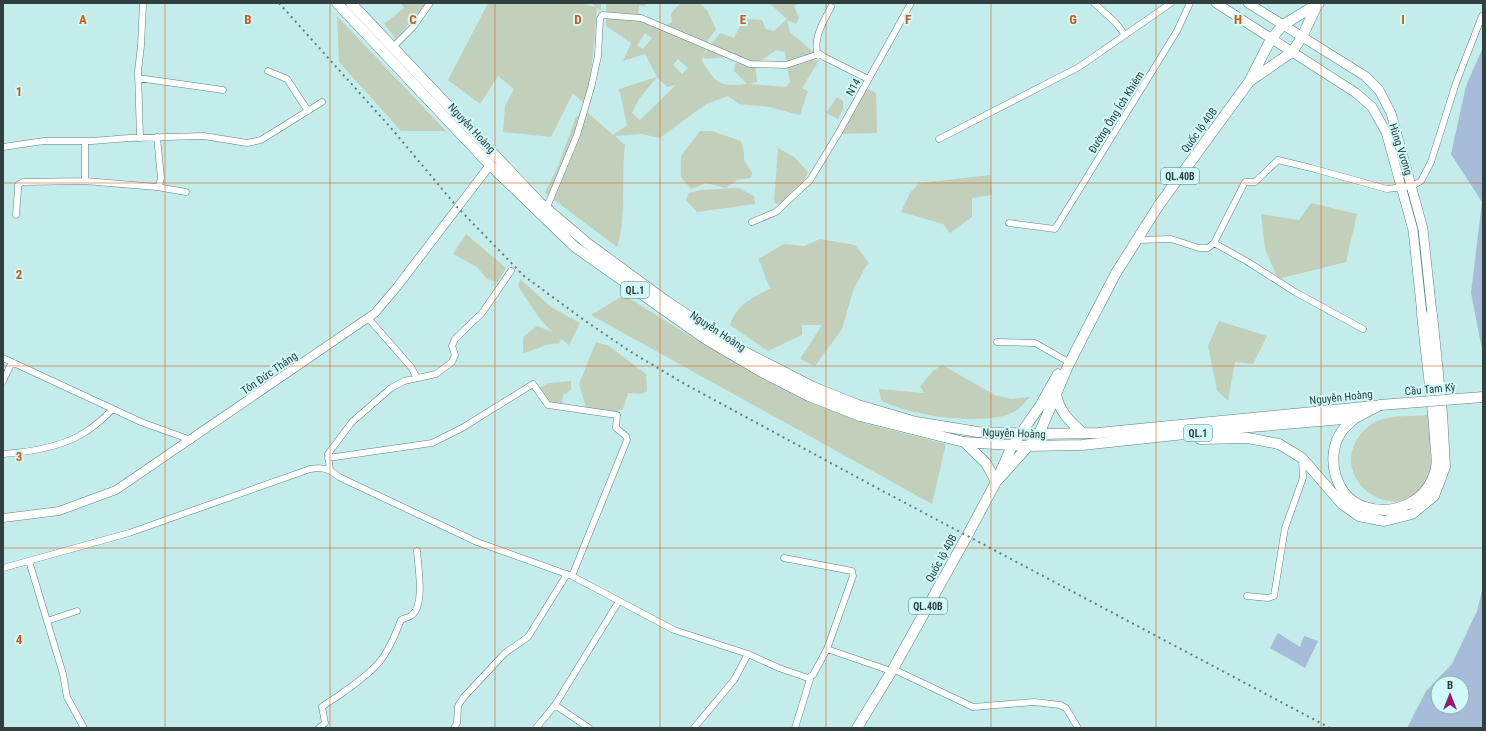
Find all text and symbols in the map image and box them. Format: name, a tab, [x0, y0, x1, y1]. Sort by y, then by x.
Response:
text: A	[79, 12, 87, 27]
text: B	[244, 12, 252, 27]
text: C	[409, 12, 417, 27]
text: D	[574, 12, 582, 27]
text: E	[740, 12, 747, 27]
text: F	[905, 12, 911, 27]
text: G	[1069, 12, 1077, 27]
text: H	[1234, 12, 1242, 27]
text: I	[1401, 12, 1405, 27]
street label: Đường Ông Ích Khiêm	[1086, 69, 1147, 156]
street label: N14	[843, 76, 864, 98]
text: 1	[16, 84, 22, 99]
street label: Nguyễn Hoàng	[445, 101, 498, 156]
street label: Quốc lộ 40B	[1179, 105, 1220, 155]
street label: Hùng Vương	[1386, 122, 1415, 177]
road number: QL.40B	[1161, 168, 1199, 184]
text: 2	[16, 267, 23, 282]
road number: QL.1	[621, 282, 649, 298]
street label: Nguyễn Hoàng	[688, 309, 748, 354]
street label: Tôn Đức Thắng	[239, 349, 300, 398]
street label: Cầu Tam Kỳ	[1404, 381, 1456, 398]
street label: Nguyễn Hoàng	[1309, 388, 1373, 407]
road number: QL.1	[1184, 425, 1212, 441]
street label: Nguyễn Hoàng	[982, 426, 1046, 441]
text: 3	[16, 449, 22, 464]
street label: Quốc lộ 40B	[923, 532, 960, 584]
road number: QL.40B	[909, 598, 947, 614]
text: 4	[16, 632, 23, 647]
north arrow	[1430, 675, 1470, 715]
text: B	[1447, 679, 1453, 692]

